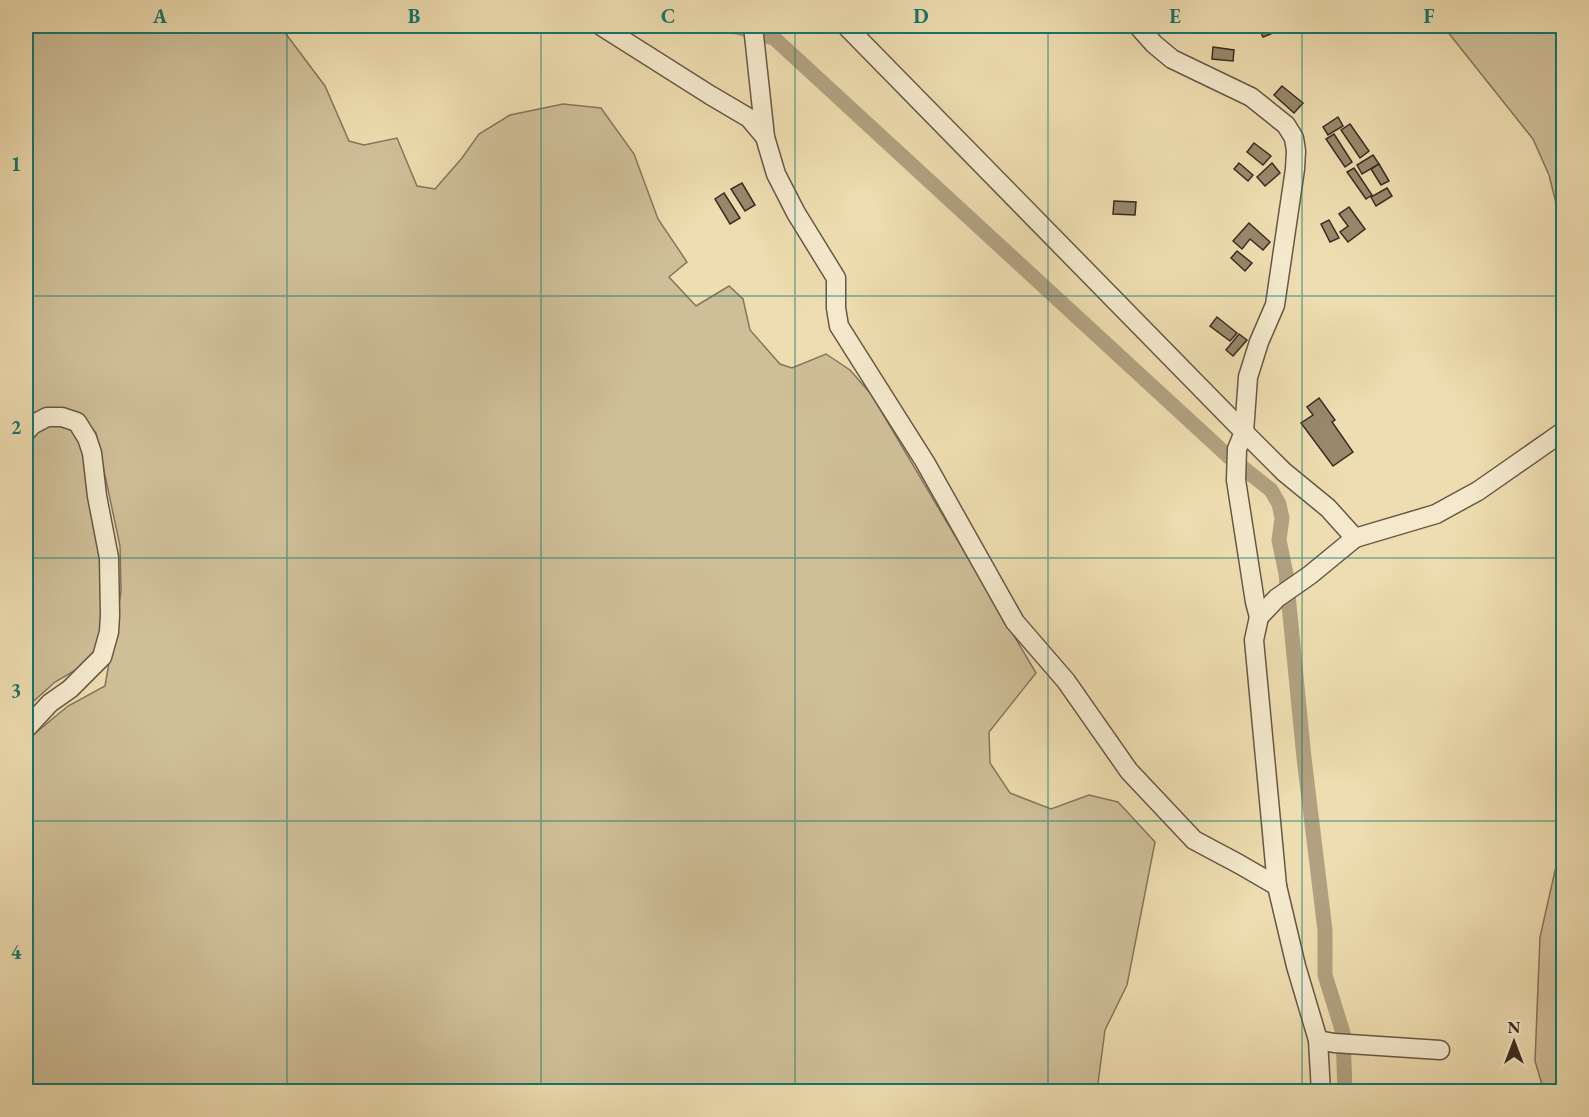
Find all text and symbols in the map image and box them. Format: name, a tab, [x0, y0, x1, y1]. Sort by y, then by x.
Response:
text: A	[152, 3, 168, 29]
text: B	[408, 3, 420, 29]
text: C	[661, 3, 675, 29]
text: D	[913, 3, 929, 29]
text: E	[1169, 3, 1181, 29]
text: F	[1424, 3, 1435, 29]
text: 1	[11, 151, 21, 177]
text: 2	[11, 414, 22, 440]
text: 3	[11, 677, 21, 703]
text: 4	[11, 939, 22, 965]
north arrow	[1484, 1012, 1544, 1072]
text: N	[1508, 1017, 1521, 1038]

